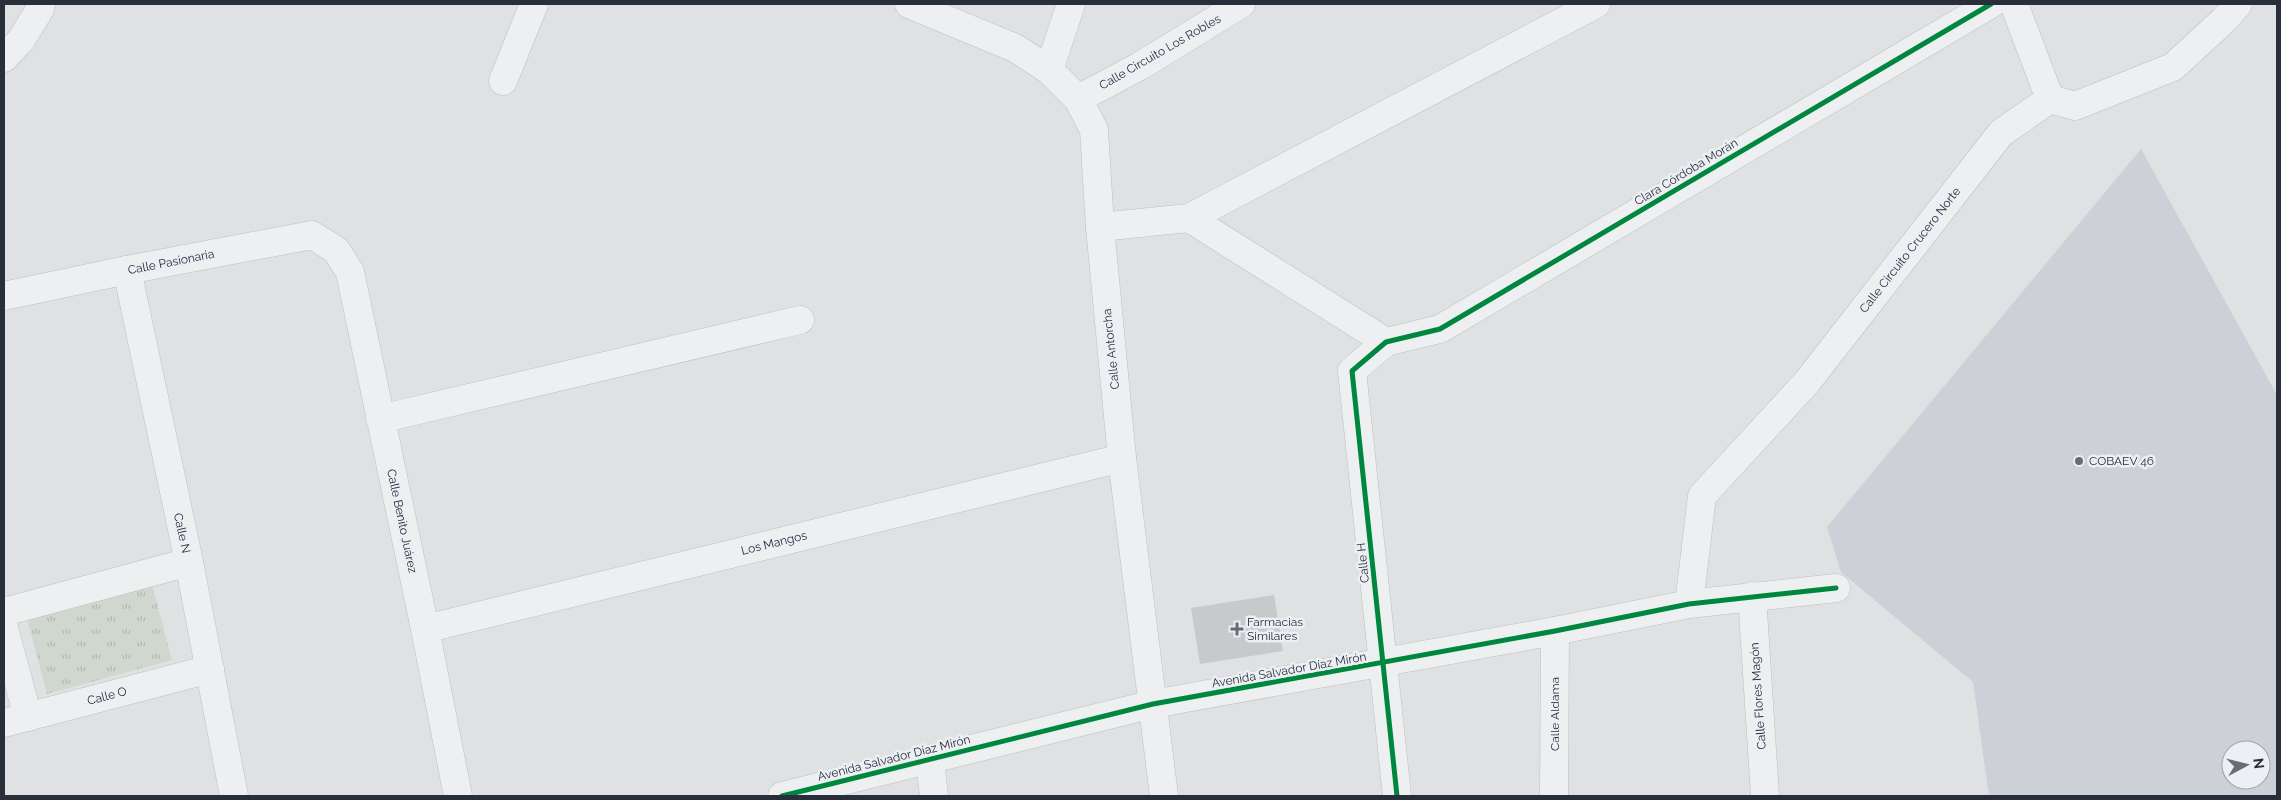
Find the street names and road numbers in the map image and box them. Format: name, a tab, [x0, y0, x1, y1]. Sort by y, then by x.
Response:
street label: Calle Circuito Los Robles	[1097, 11, 1223, 93]
street label: Clara Córdoba Morán	[1632, 136, 1740, 208]
street label: Calle Circuito Crucero Norte	[1857, 184, 1963, 316]
street label: Calle Pasionaria	[127, 247, 215, 277]
street label: Calle Antorcha	[1100, 308, 1122, 390]
street label: Calle Benito Juárez	[384, 468, 420, 574]
street label: Calle N	[171, 512, 193, 554]
street label: Los Mangos	[740, 528, 808, 558]
street label: Calle H	[1354, 542, 1372, 584]
street label: Calle Flores Magón	[1747, 642, 1769, 750]
street label: Avenida Salvador Díaz Mirón	[1211, 649, 1367, 691]
street label: Calle Aldama	[1548, 677, 1562, 751]
street label: Calle O	[86, 684, 128, 708]
street label: Avenida Salvador Díaz Mirón	[816, 732, 972, 784]

